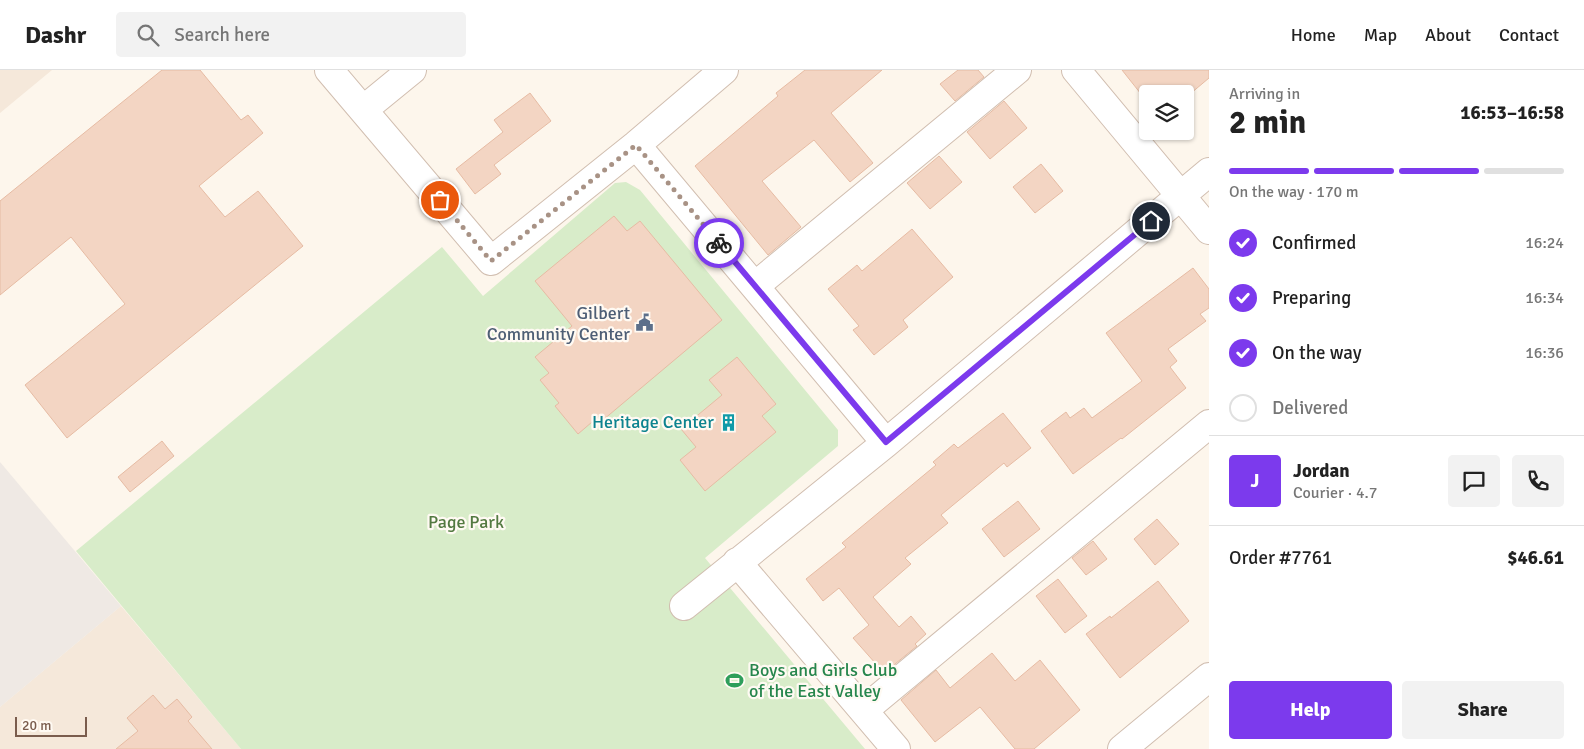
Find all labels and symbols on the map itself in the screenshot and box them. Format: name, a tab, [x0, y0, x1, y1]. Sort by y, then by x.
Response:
pin	[419, 179, 461, 221]
pin	[1130, 200, 1172, 242]
courier	[694, 218, 744, 268]
place label: Gilbert Community Center	[487, 302, 630, 345]
public building icon: Gilbert Community Center	[634, 313, 654, 333]
place label: Heritage Center	[592, 411, 714, 433]
building icon: Heritage Center	[718, 412, 738, 432]
park label: Page Park	[428, 511, 504, 533]
place label: Boys and Girls Club of the East Valley	[749, 659, 897, 702]
sports icon: Boys and Girls Club of the East Valley	[725, 670, 745, 690]
scale bar	[15, 714, 88, 737]

